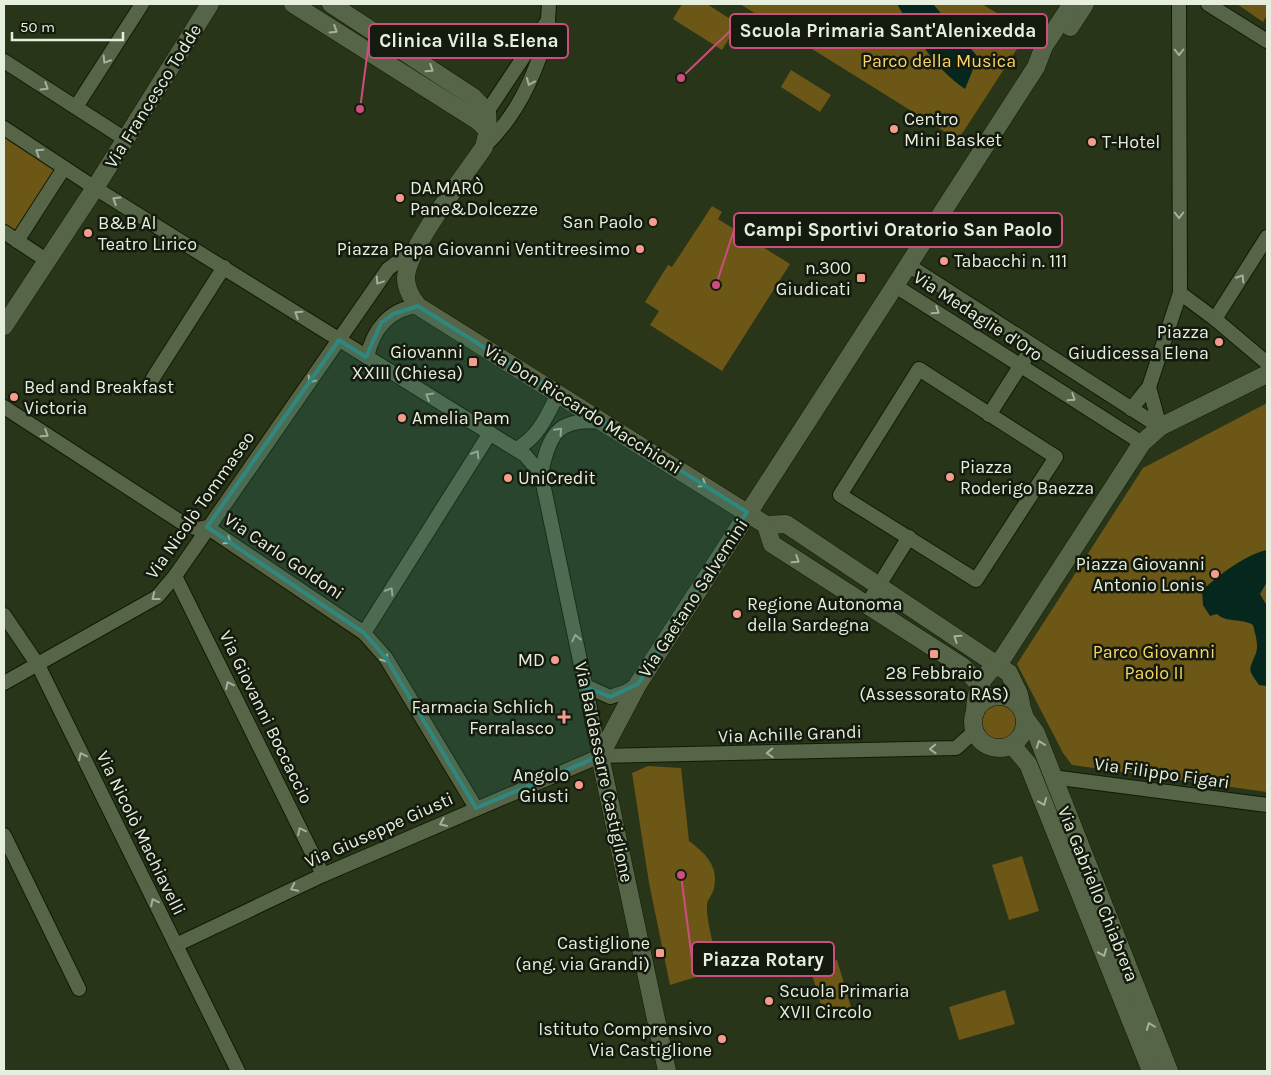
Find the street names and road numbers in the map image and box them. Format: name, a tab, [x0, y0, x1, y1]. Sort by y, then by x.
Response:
street label: Via Francesco Todde	[100, 20, 206, 172]
street label: Via Medaglie d'Oro	[909, 266, 1047, 366]
street label: Via Don Riccardo Macchioni	[480, 339, 686, 479]
street label: Via Nicolò Tommaseo	[141, 427, 259, 583]
street label: Via Carlo Goldoni	[220, 508, 348, 604]
street label: Via Gaetano Salvemini	[633, 515, 753, 681]
street label: Via Giovanni Boccaccio	[214, 627, 318, 807]
street label: Via Baldassarre Castiglione	[570, 660, 638, 884]
street label: Via Achille Grandi	[718, 720, 862, 748]
street label: Via Nicolò Machiavelli	[92, 747, 190, 919]
street label: Via Filippo Figari	[1093, 753, 1231, 793]
street label: Via Giuseppe Giusti	[301, 787, 457, 873]
street label: Via Gabriello Chiabrera	[1053, 803, 1143, 985]

